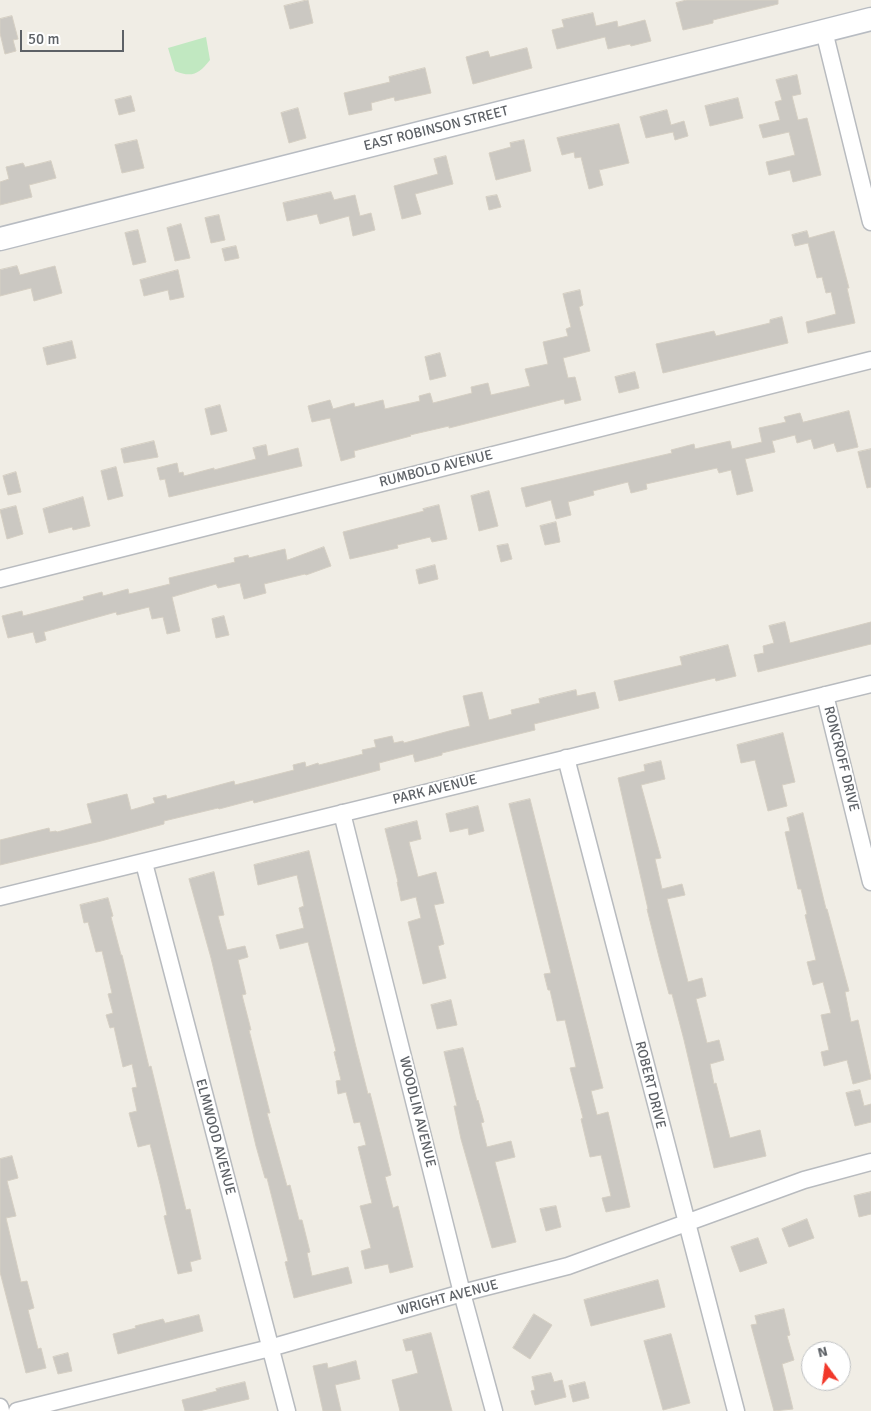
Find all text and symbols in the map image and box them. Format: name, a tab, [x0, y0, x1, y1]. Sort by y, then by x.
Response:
scale bar	[22, 20, 126, 52]
text: 50 m	[28, 30, 59, 48]
street label: EAST ROBINSON STREET	[362, 103, 510, 155]
street label: RUMBOLD AVENUE	[378, 447, 494, 491]
street label: RONCROFF DRIVE	[820, 705, 862, 813]
street label: PARK AVENUE	[391, 771, 479, 809]
street label: ROBERT DRIVE	[631, 1040, 669, 1130]
street label: WOODLIN AVENUE	[395, 1055, 439, 1169]
street label: ELMWOOD AVENUE	[191, 1077, 239, 1197]
street label: WRIGHT AVENUE	[396, 1276, 500, 1320]
north arrow	[801, 1341, 851, 1391]
text: N	[816, 1343, 829, 1361]

